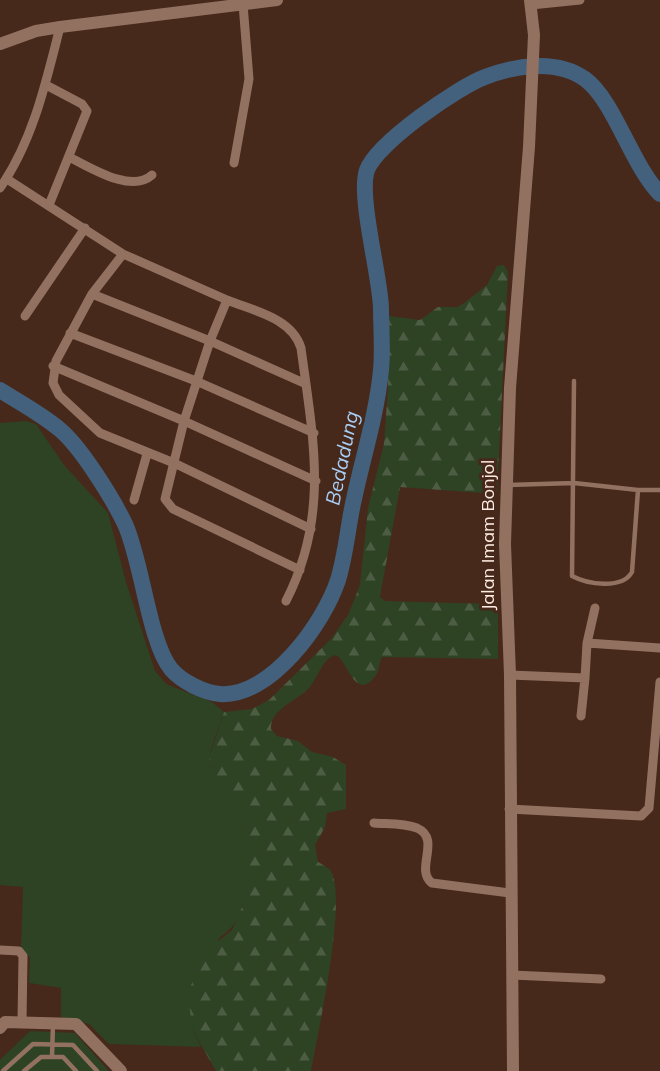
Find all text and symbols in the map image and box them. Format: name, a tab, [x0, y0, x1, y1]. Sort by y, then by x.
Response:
water label: Bedadung	[319, 408, 364, 507]
street label: Jalan Imam Bonjol	[476, 460, 499, 610]

